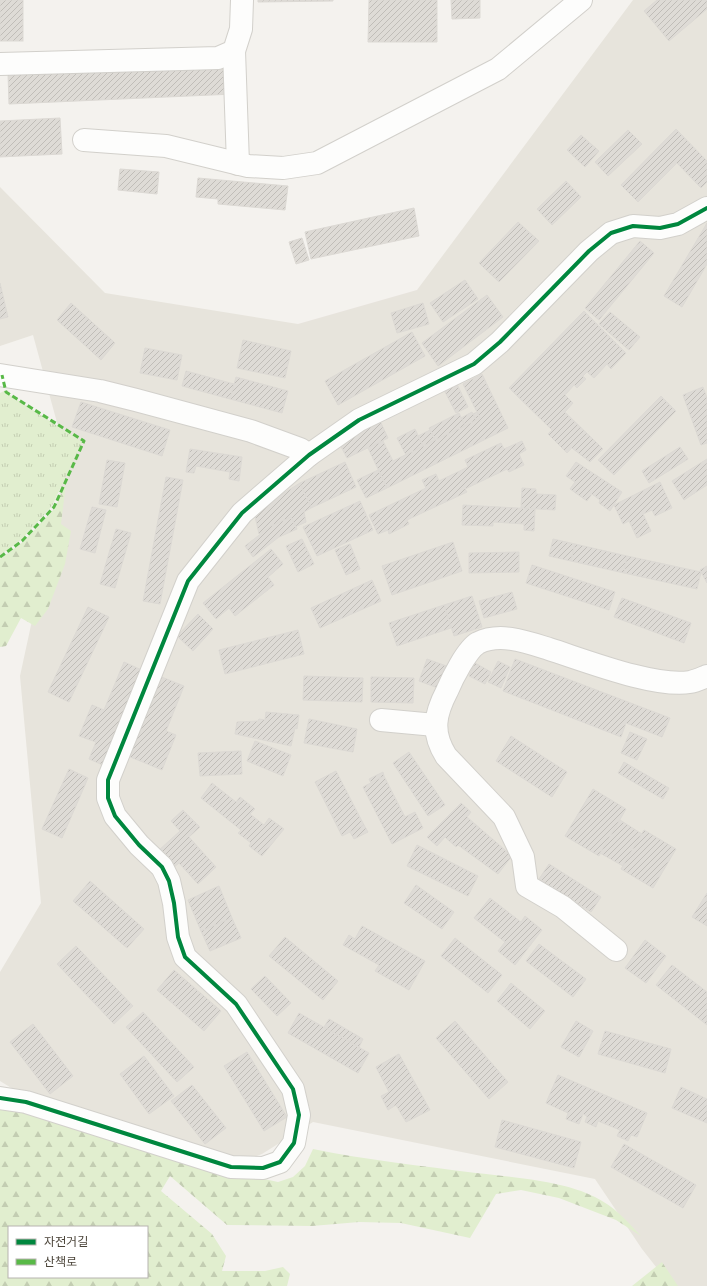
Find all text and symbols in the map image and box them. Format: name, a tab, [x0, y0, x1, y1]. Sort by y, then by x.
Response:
legend	[8, 1226, 148, 1278]
text: 자전거길	[44, 1235, 88, 1249]
text: 산책로	[44, 1255, 77, 1269]

